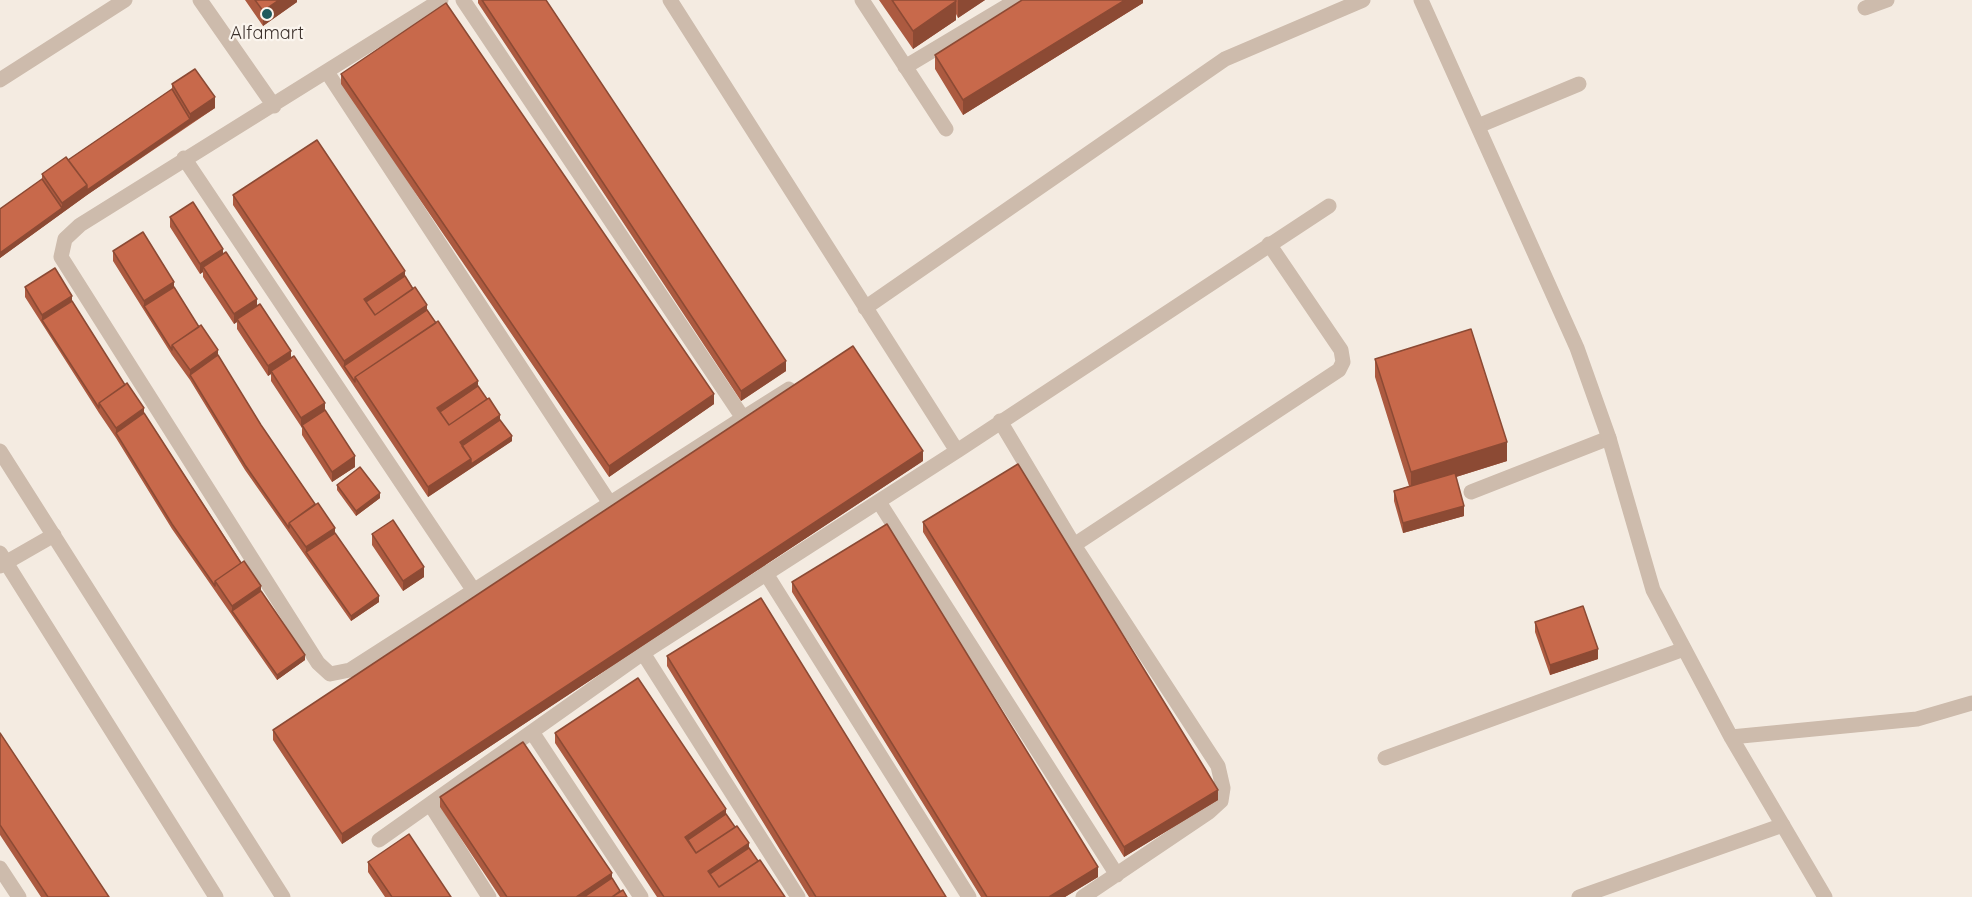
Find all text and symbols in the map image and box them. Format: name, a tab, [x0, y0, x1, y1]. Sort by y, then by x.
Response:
marker: Alfamart	[260, 7, 274, 21]
place label: Alfamart	[230, 23, 304, 45]

